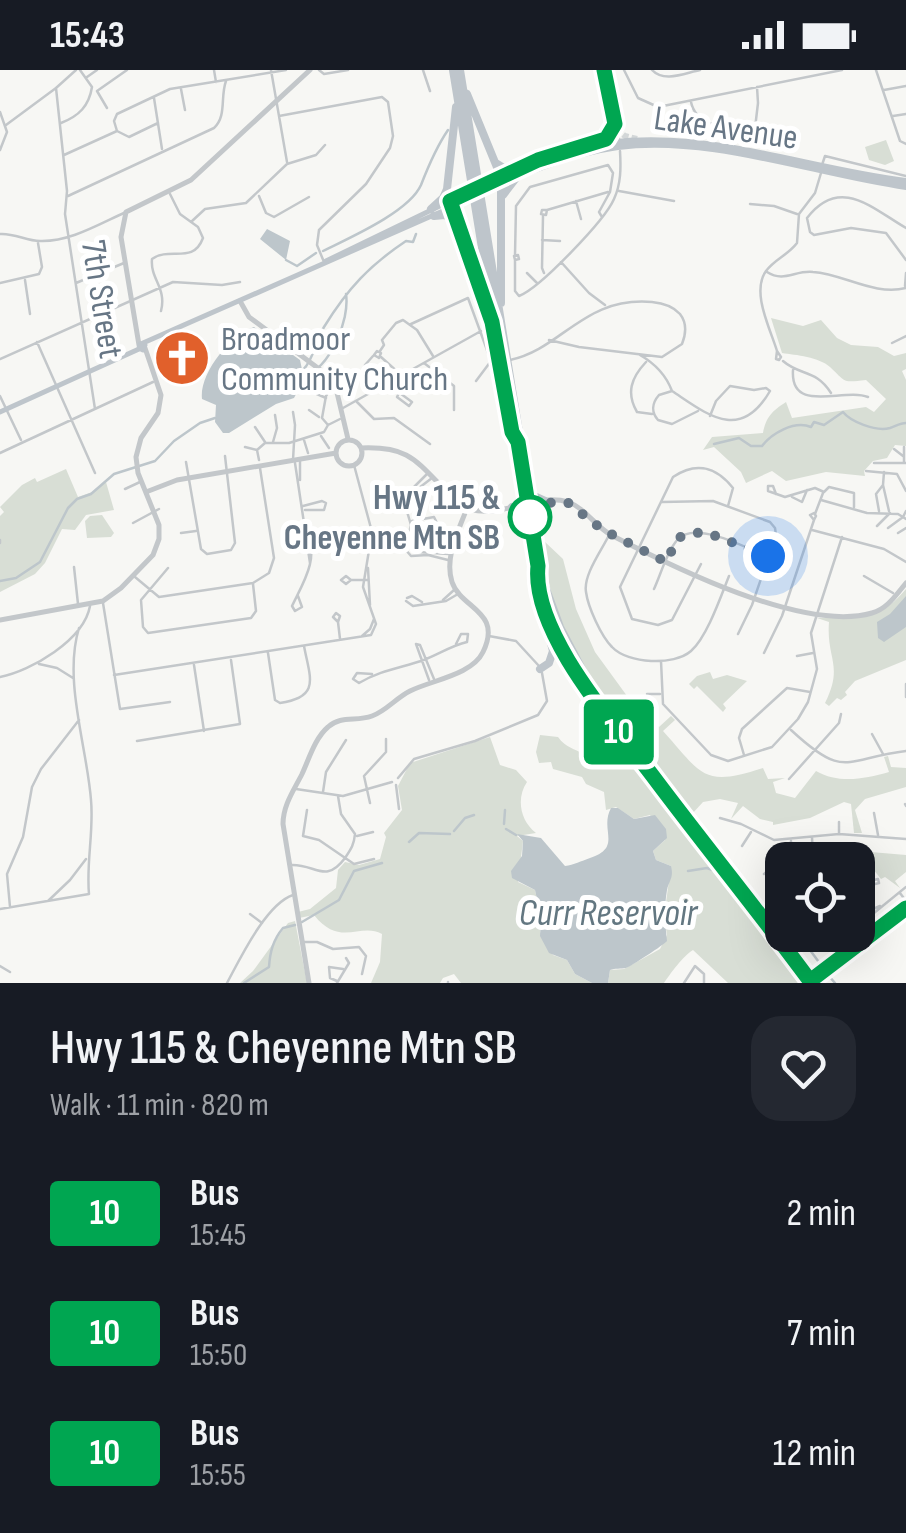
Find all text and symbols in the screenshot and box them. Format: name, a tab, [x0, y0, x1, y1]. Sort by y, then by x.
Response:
text: 15:43	[50, 13, 125, 58]
street label: Lake Avenue	[651, 97, 800, 160]
street label: 7th Street	[71, 237, 132, 362]
place label: Broadmoor Community Church	[221, 318, 448, 401]
church icon: Broadmoor Community Church	[152, 328, 212, 388]
place label: Hwy 115 & Cheyenne Mtn SB	[284, 477, 500, 560]
marker: Hwy 115 & Cheyenne Mtn SB	[509, 496, 551, 538]
your location	[743, 531, 793, 581]
line badge: 10	[574, 700, 664, 764]
text: 10	[604, 711, 634, 754]
map controls	[765, 842, 875, 952]
button: locate	[765, 842, 875, 952]
water label: Curr Reservoir	[519, 891, 699, 936]
button: heart	[751, 1016, 856, 1121]
text: Hwy 115 & Cheyenne Mtn SB	[50, 1020, 517, 1077]
text: Walk · 11 min · 820 m	[50, 1086, 269, 1125]
text: Bus	[190, 1171, 239, 1216]
text: 2 min	[787, 1191, 856, 1236]
text: 10	[90, 1192, 120, 1235]
text: 15:45	[190, 1216, 246, 1255]
text: Bus	[190, 1291, 239, 1336]
text: 7 min	[787, 1311, 856, 1356]
text: 10	[90, 1312, 120, 1355]
text: 15:50	[190, 1336, 247, 1375]
text: Bus	[190, 1411, 239, 1456]
text: 12 min	[773, 1431, 856, 1476]
text: 10	[90, 1432, 120, 1475]
text: 15:55	[190, 1456, 246, 1495]

